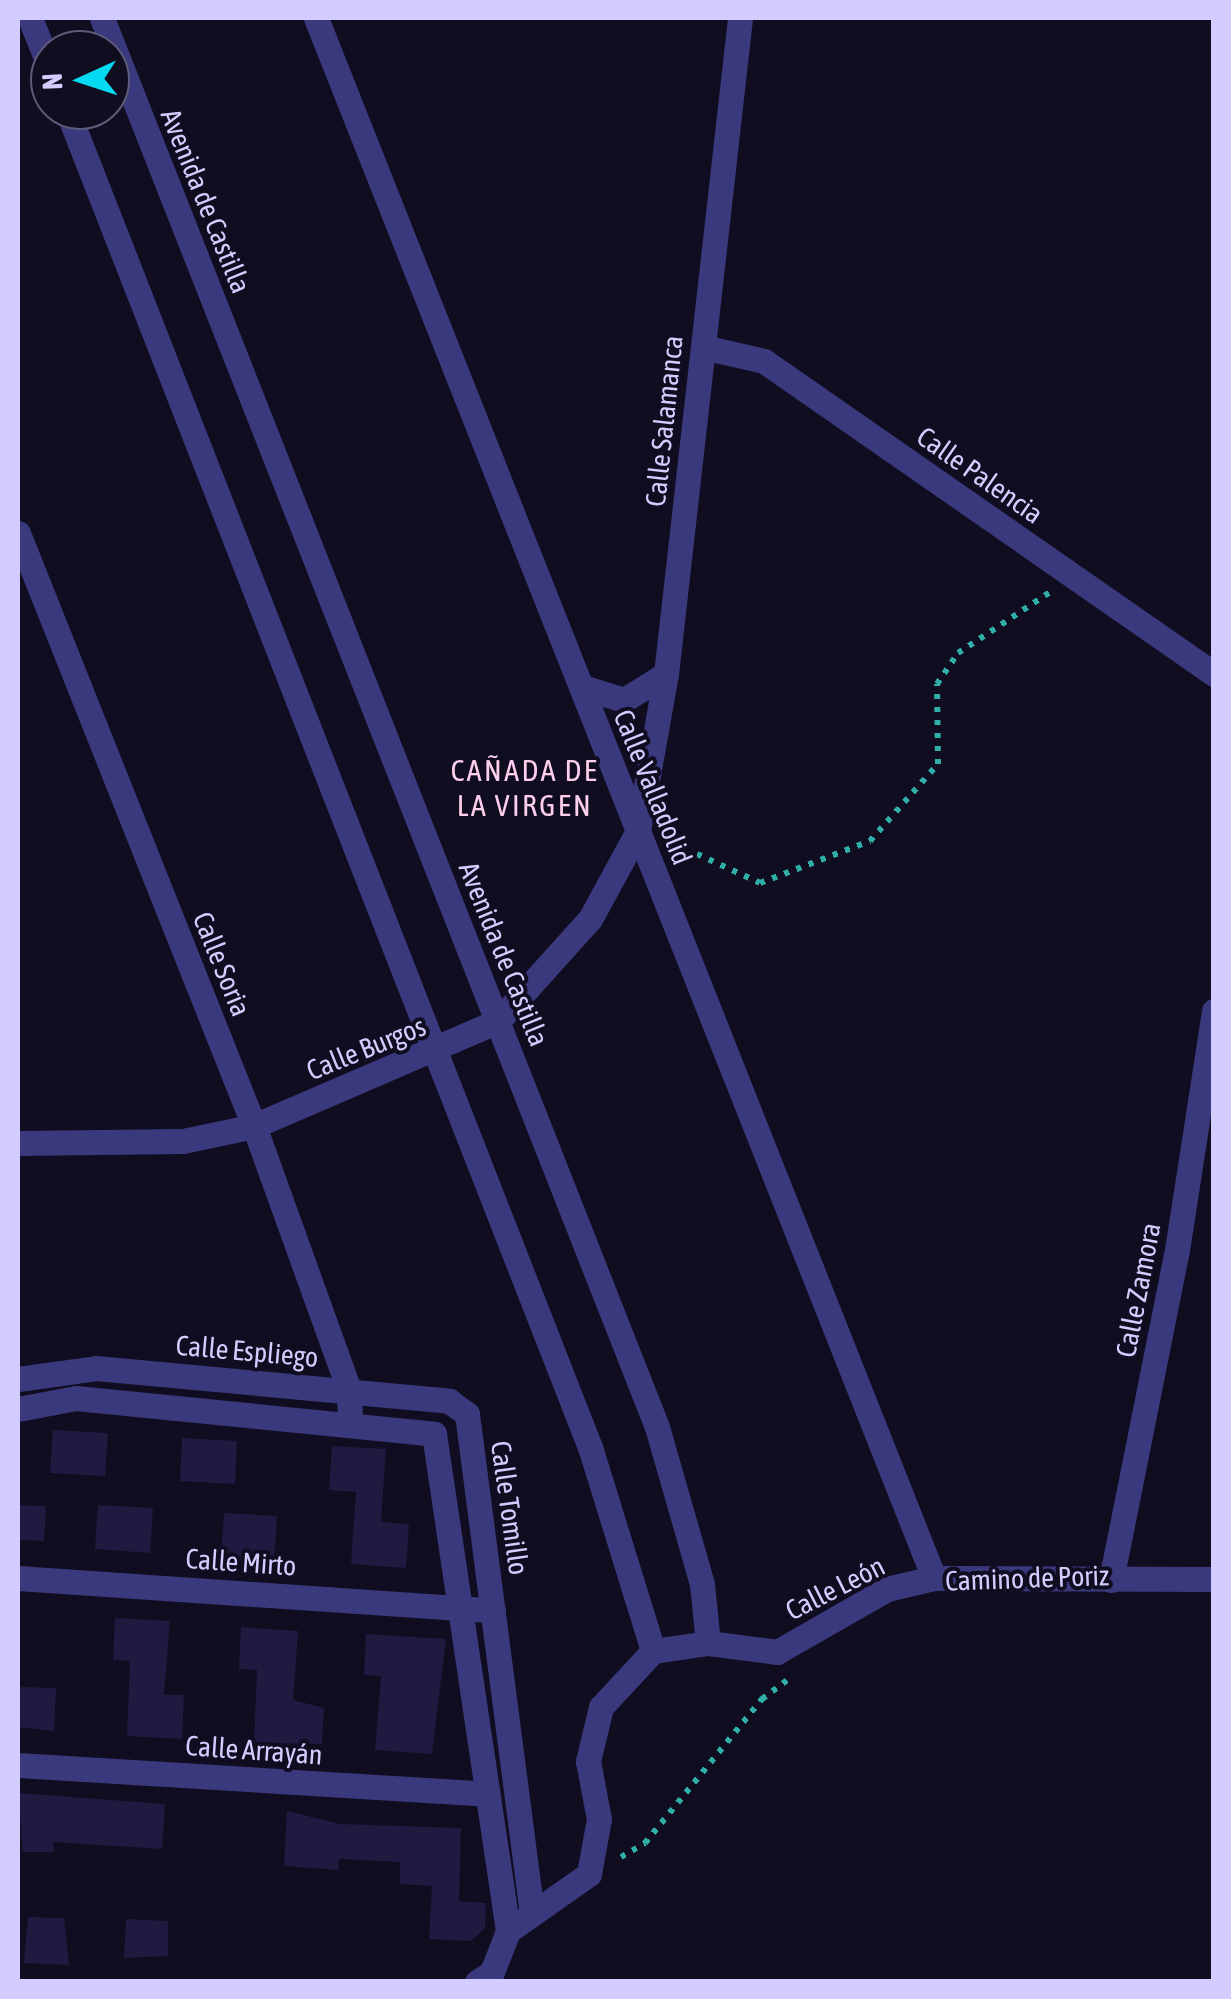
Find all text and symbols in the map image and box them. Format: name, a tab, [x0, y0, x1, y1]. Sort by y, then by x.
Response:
north arrow	[30, 30, 130, 130]
text: N	[36, 72, 68, 91]
street label: Avenida de Castilla	[154, 104, 258, 298]
street label: Calle Salamanca	[638, 334, 690, 508]
street label: Calle Palencia	[911, 419, 1049, 531]
street label: Calle Valladolid	[607, 705, 699, 869]
district label: CAÑADA DE LA VIRGEN	[451, 752, 599, 822]
street label: Avenida de Castilla	[452, 857, 556, 1051]
street label: Calle Soria	[186, 907, 258, 1021]
street label: Calle Burgos	[302, 1009, 430, 1087]
street label: Calle Zamora	[1108, 1220, 1168, 1360]
street label: Calle Espliego	[174, 1328, 320, 1374]
street label: Calle Tomillo	[484, 1439, 536, 1577]
street label: Calle Mirto	[185, 1541, 297, 1583]
street label: Calle León	[780, 1549, 890, 1627]
street label: Camino de Poriz	[944, 1558, 1110, 1598]
street label: Calle Arrayán	[184, 1728, 324, 1772]

